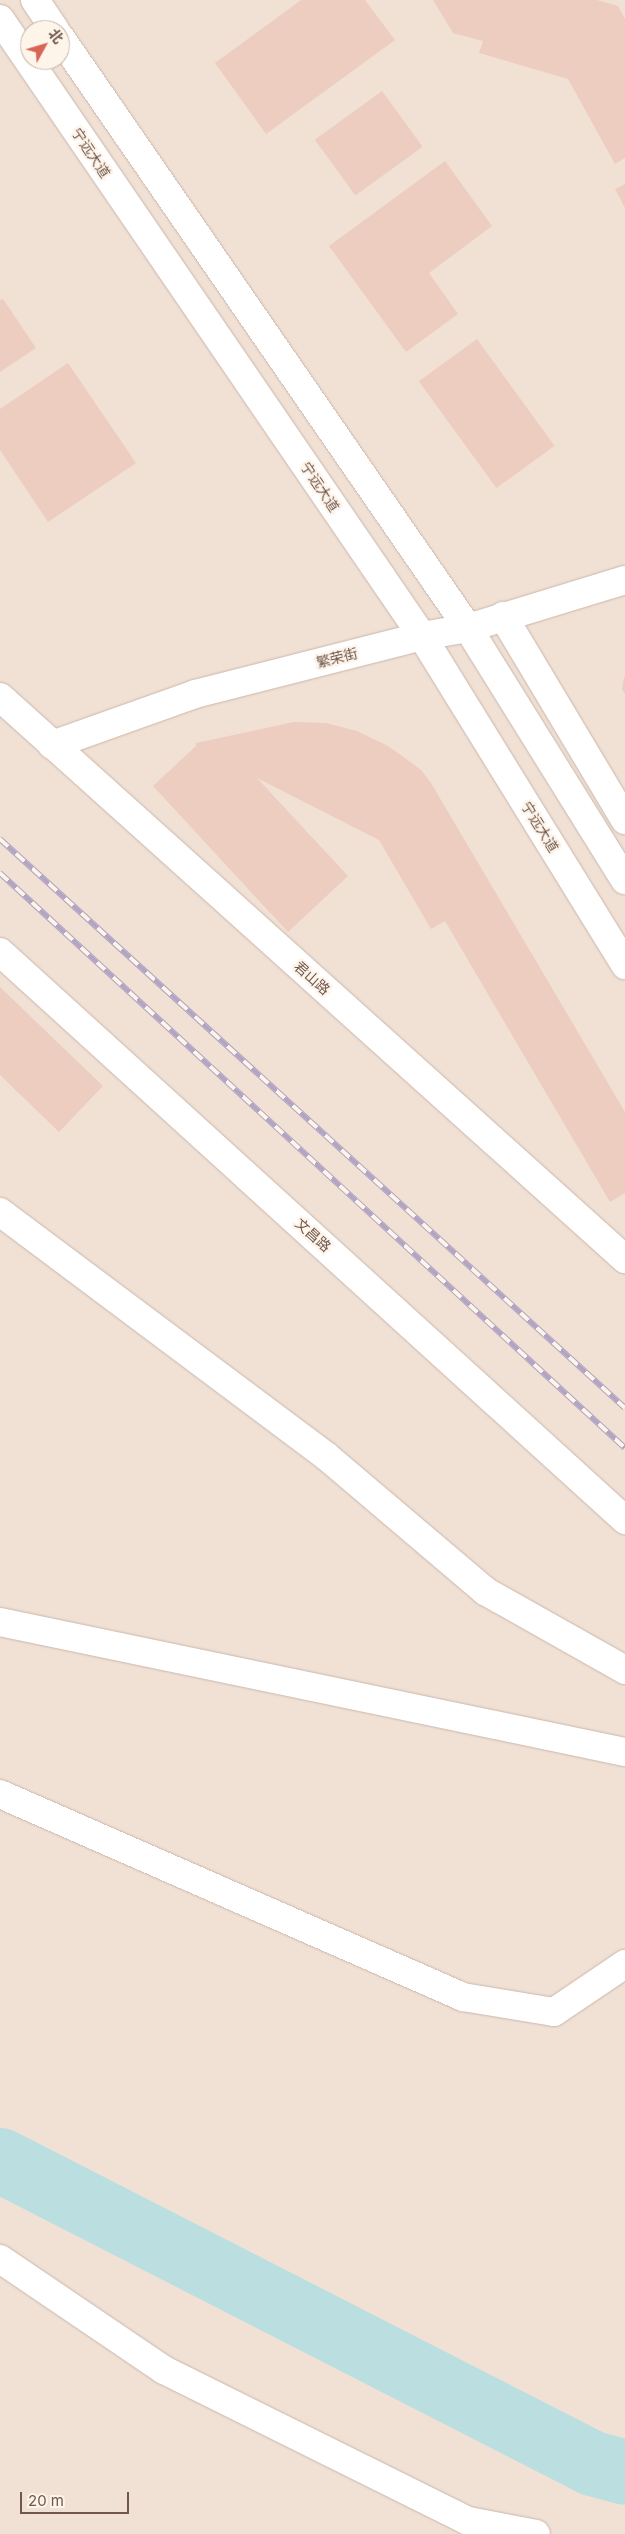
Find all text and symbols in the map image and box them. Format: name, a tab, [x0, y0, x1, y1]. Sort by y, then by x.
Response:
north arrow	[20, 20, 70, 70]
text: 北	[45, 25, 67, 47]
street label: 宁远大道	[68, 125, 114, 181]
street label: 宁远大道	[297, 459, 343, 515]
street label: 繁荣街	[315, 645, 359, 671]
street label: 宁远大道	[518, 799, 562, 855]
street label: 君山路	[291, 958, 333, 998]
street label: 文昌路	[292, 1215, 334, 1255]
scale bar	[22, 2482, 131, 2514]
text: 20 m	[28, 2491, 64, 2510]

